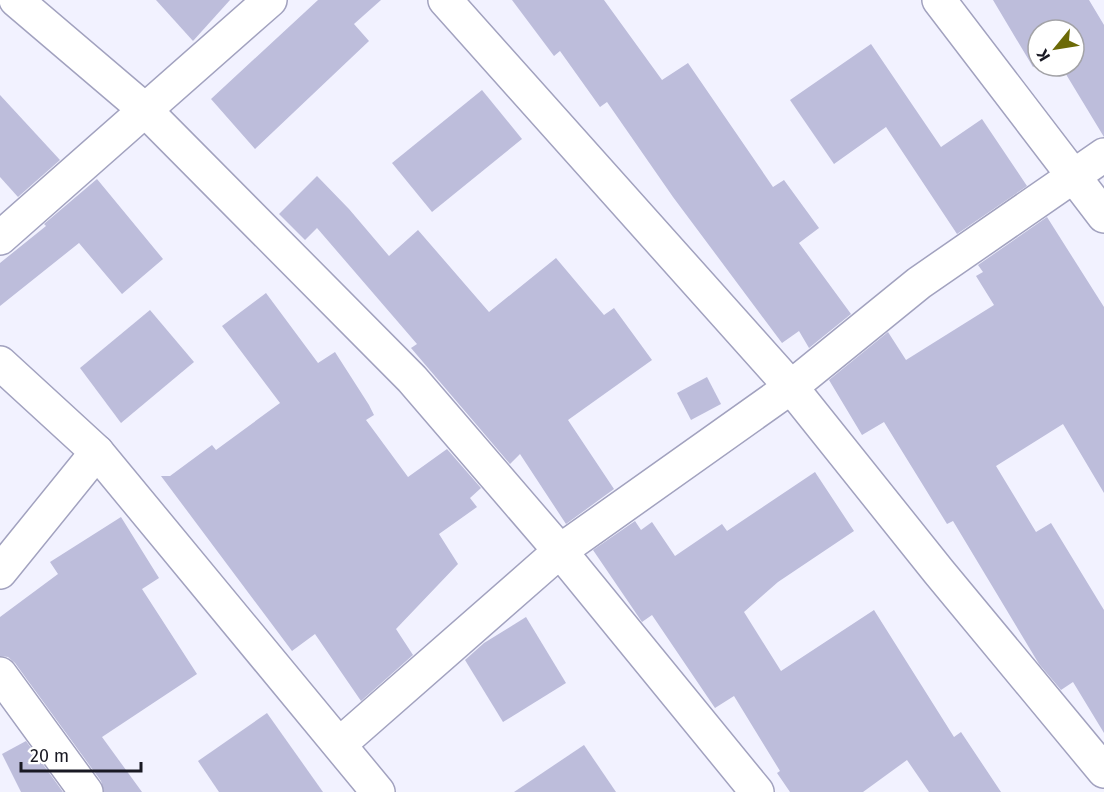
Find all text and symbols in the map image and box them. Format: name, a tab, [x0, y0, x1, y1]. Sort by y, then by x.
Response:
north arrow	[1026, 18, 1086, 78]
text: K	[1032, 45, 1054, 64]
scale bar	[21, 735, 141, 773]
text: 20 m	[30, 745, 69, 767]

